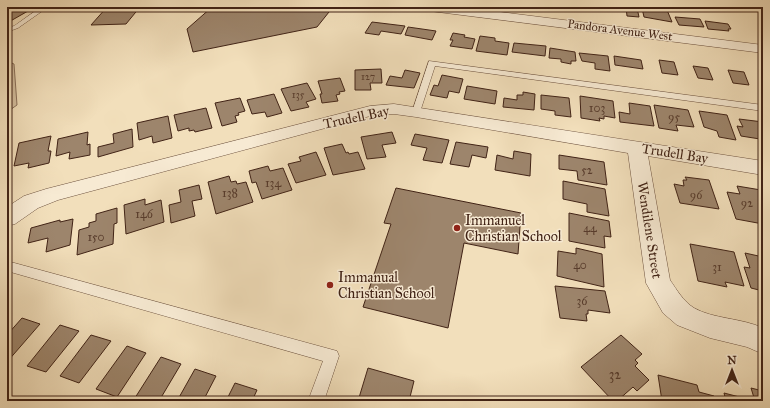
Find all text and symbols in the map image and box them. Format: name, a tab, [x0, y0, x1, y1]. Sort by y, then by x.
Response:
street label: Pandora Avenue West	[567, 17, 674, 43]
house number: 127	[361, 71, 375, 83]
house number: 135	[292, 89, 305, 101]
house number: 103	[589, 101, 605, 115]
street label: Trudell Bay	[322, 102, 391, 133]
house number: 95	[668, 110, 680, 124]
street label: Trudell Bay	[640, 140, 710, 167]
house number: 52	[581, 163, 593, 177]
house number: 134	[265, 176, 281, 190]
street label: Wendilene Street	[633, 180, 666, 280]
house number: 138	[222, 186, 238, 200]
house number: 96	[690, 188, 703, 202]
house number: 92	[741, 196, 753, 210]
house number: 146	[135, 207, 154, 221]
place label: Immanuel Christian School	[465, 212, 562, 245]
house number: 44	[583, 221, 597, 235]
marker: Immanuel Christian School	[452, 223, 462, 233]
house number: 150	[87, 230, 105, 244]
house number: 40	[573, 258, 587, 272]
house number: 31	[712, 260, 722, 274]
place label: Immanual Christian School	[338, 269, 435, 302]
marker: Immanual Christian School	[325, 280, 335, 290]
house number: 36	[577, 294, 588, 308]
north arrow	[712, 350, 752, 390]
text: N	[727, 354, 737, 367]
house number: 32	[609, 366, 621, 383]

